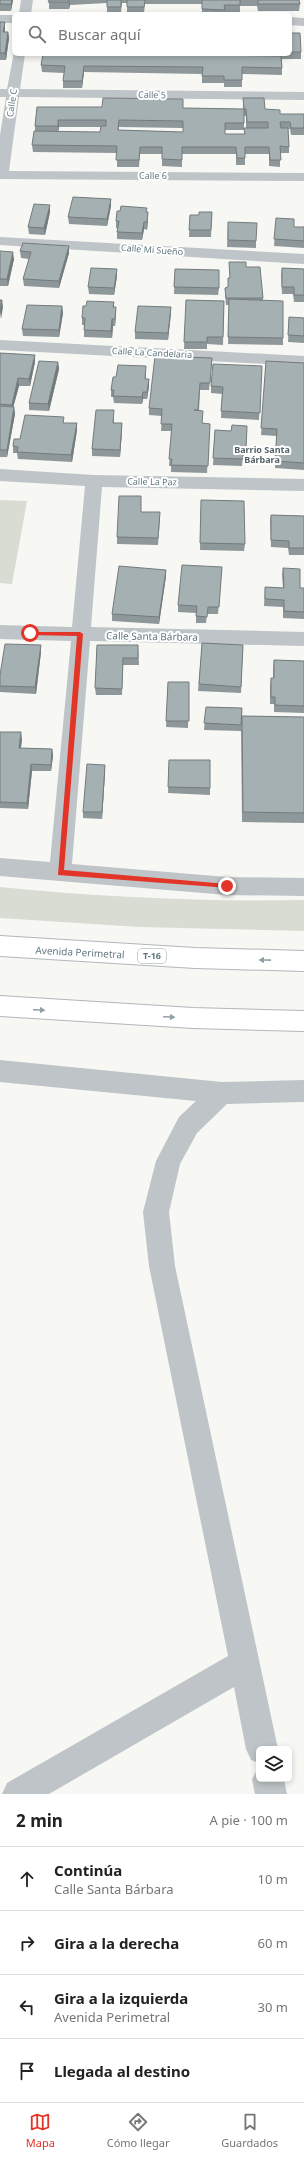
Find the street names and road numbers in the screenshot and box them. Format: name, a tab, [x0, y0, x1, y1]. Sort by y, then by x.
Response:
street label: Calle C	[3, 88, 20, 118]
street label: Calle 5	[138, 88, 166, 101]
street label: Calle 6	[139, 169, 167, 182]
street label: Calle Mi Sueño	[121, 241, 184, 258]
street label: Calle La Candelaria	[112, 344, 192, 361]
street label: Calle La Paz	[127, 475, 177, 488]
street label: Calle Santa Bárbara	[106, 628, 198, 644]
street label: Avenida Perimetral	[35, 943, 125, 961]
road number: T-16	[138, 949, 166, 963]

